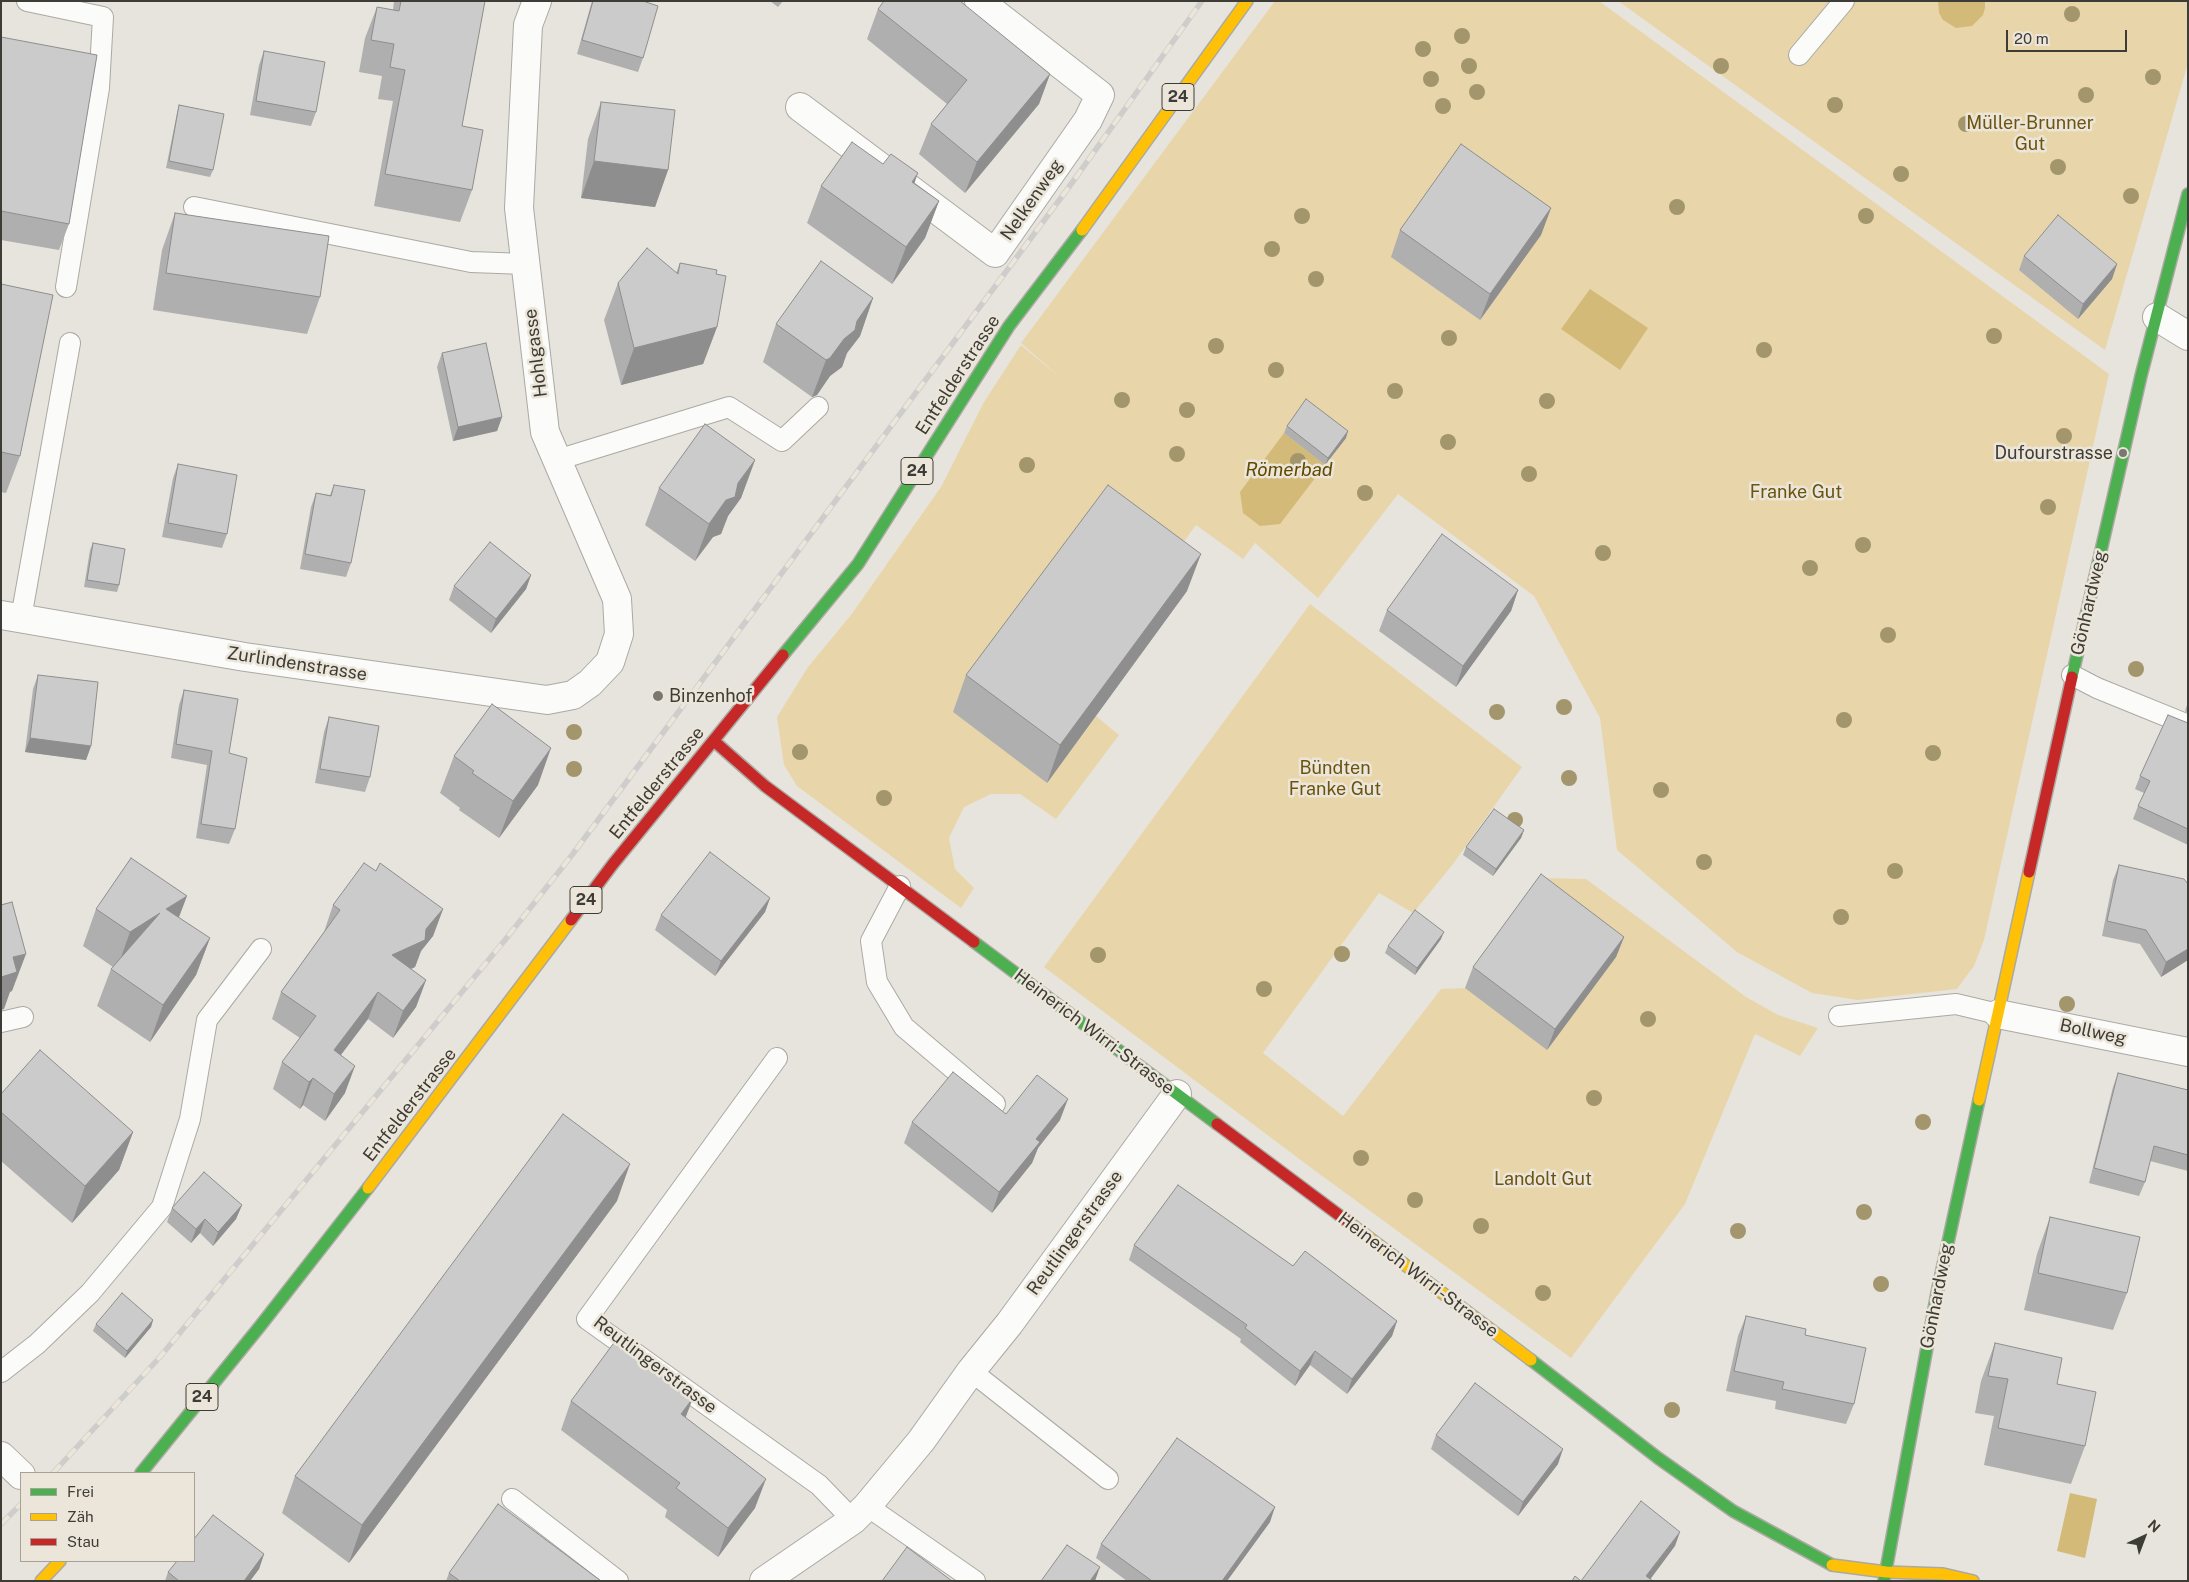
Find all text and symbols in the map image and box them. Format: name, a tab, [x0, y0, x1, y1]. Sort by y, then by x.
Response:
scale bar	[2009, 20, 2130, 52]
text: 20 m	[2014, 30, 2049, 47]
road number: 24	[1162, 84, 1194, 110]
park label: Müller-Brunner Gut	[1966, 112, 2094, 154]
street label: Nelkenweg	[996, 155, 1068, 245]
street label: Hohlgasse	[520, 307, 552, 399]
street label: Entfelderstrasse	[911, 311, 1005, 439]
place label: Dufourstrasse	[1995, 442, 2113, 464]
marker: Dufourstrasse	[2117, 447, 2129, 459]
road number: 24	[901, 458, 933, 484]
water label: Römerbad	[1245, 459, 1333, 481]
park label: Franke Gut	[1750, 481, 1842, 503]
street label: Gönhardweg	[2066, 548, 2112, 658]
street label: Zurlindenstrasse	[225, 642, 369, 686]
place label: Binzenhof	[669, 685, 752, 707]
marker: Binzenhof	[651, 689, 665, 703]
street label: Entfelderstrasse	[605, 723, 709, 843]
park label: Bündten Franke Gut	[1289, 757, 1381, 800]
road number: 24	[570, 886, 602, 914]
street label: Heinerich Wirri-Strasse	[1010, 965, 1178, 1099]
street label: Bollweg	[2058, 1014, 2128, 1050]
street label: Entfelderstrasse	[359, 1044, 461, 1166]
street label: Reutlingerstrasse	[1023, 1166, 1127, 1300]
park label: Landolt Gut	[1494, 1168, 1592, 1190]
street label: Heinerich Wirri-Strasse	[1334, 1208, 1502, 1342]
street label: Gönhardweg	[1916, 1241, 1958, 1351]
street label: Reutlingerstrasse	[589, 1312, 721, 1418]
road number: 24	[186, 1384, 218, 1410]
legend	[20, 1472, 195, 1562]
text: Frei	[67, 1483, 94, 1500]
text: Zäh	[67, 1508, 94, 1525]
north arrow	[2119, 1512, 2169, 1562]
text: N	[2145, 1516, 2164, 1536]
text: Stau	[67, 1533, 100, 1550]

